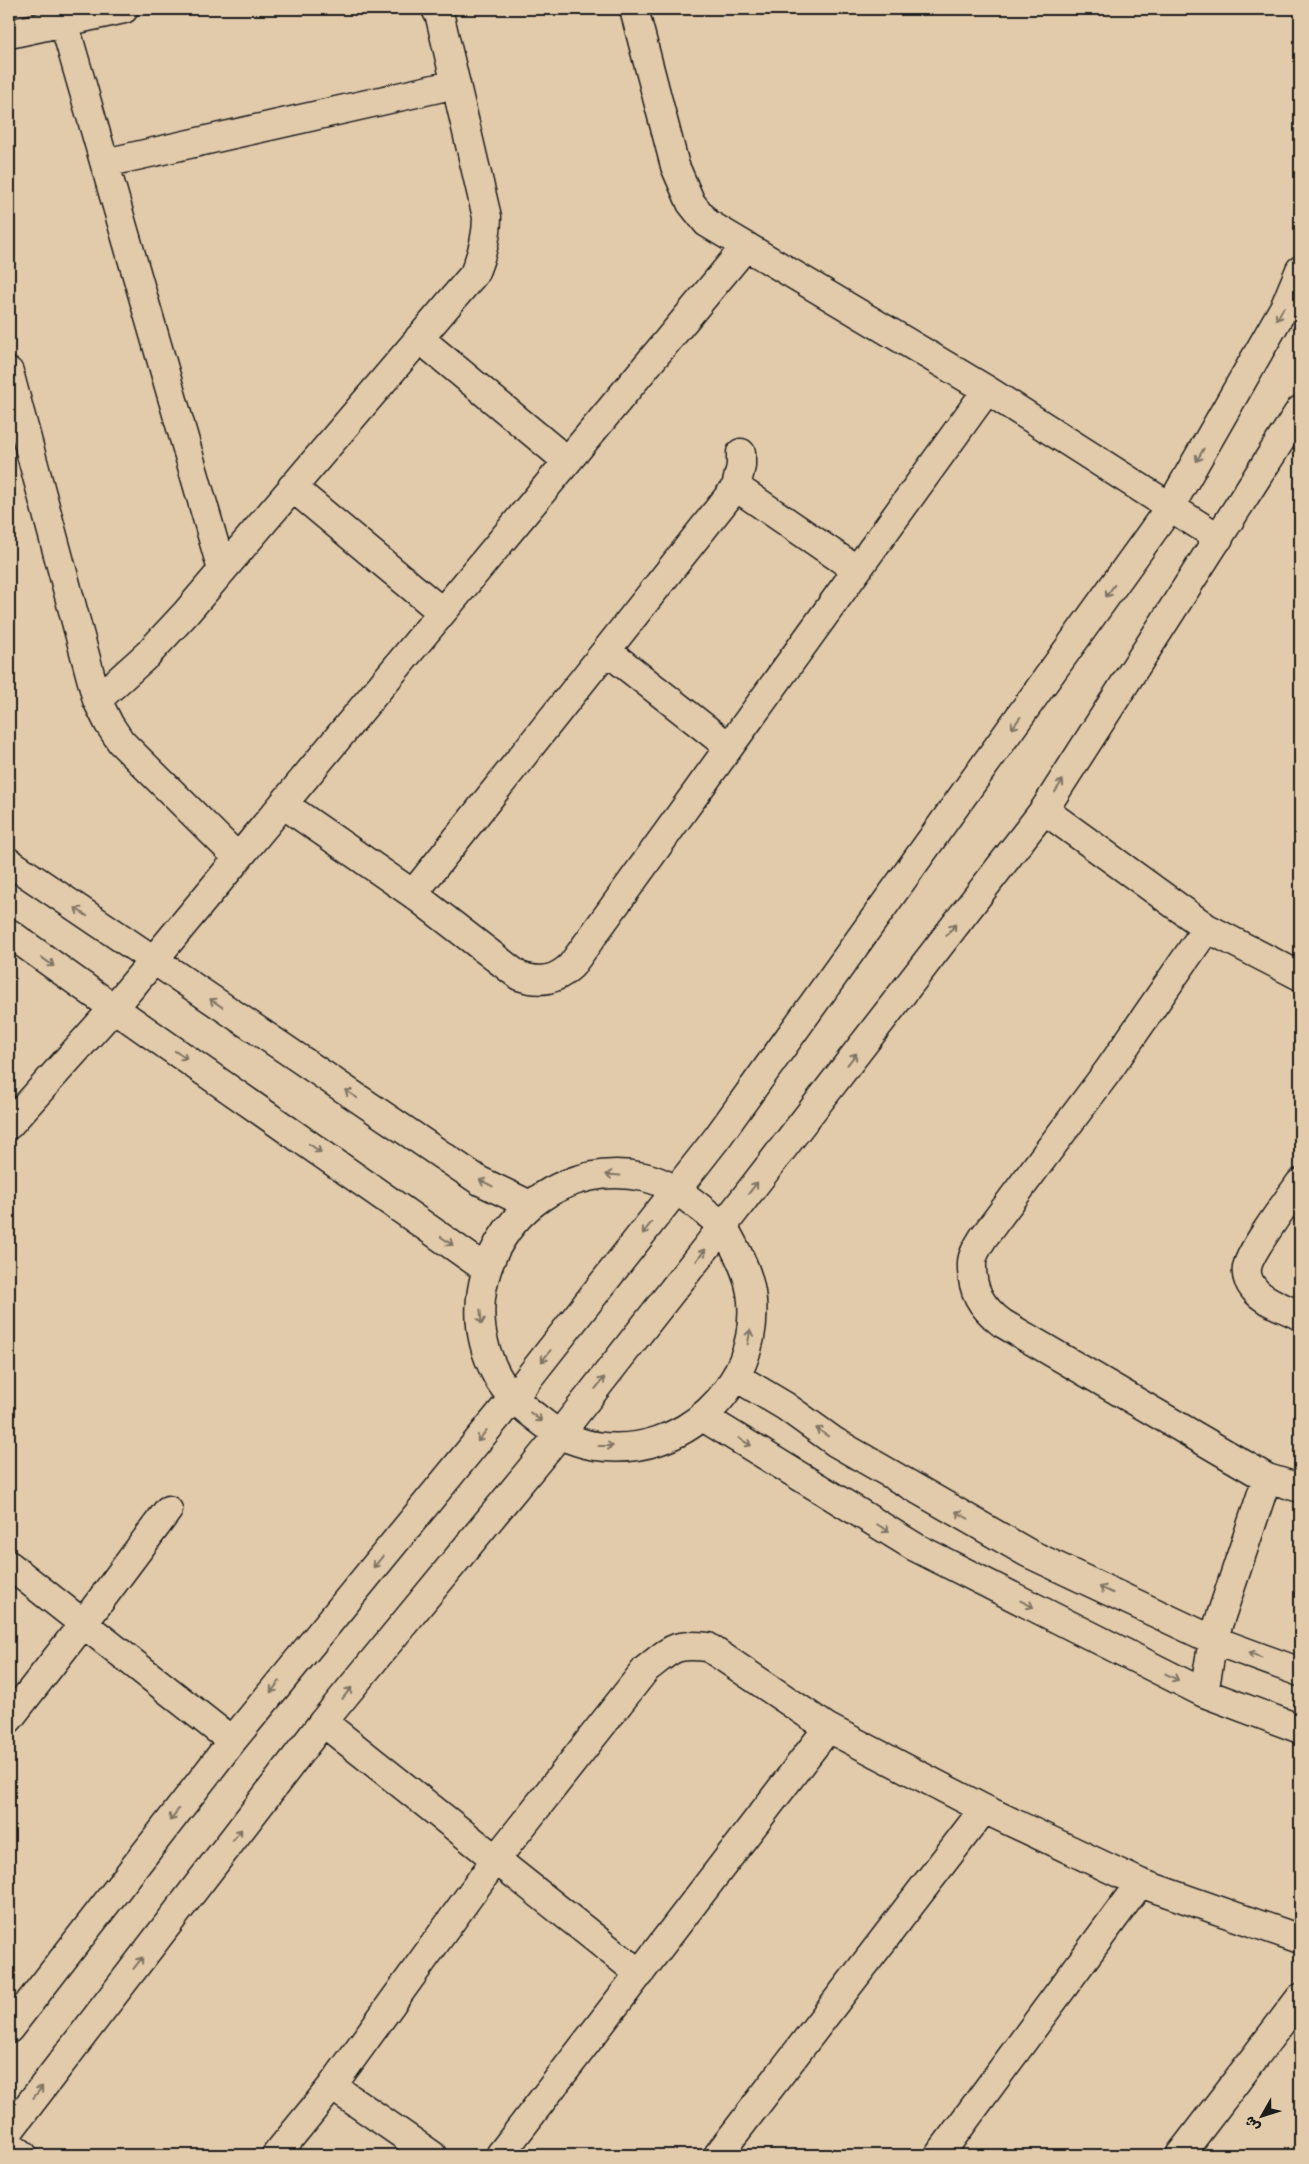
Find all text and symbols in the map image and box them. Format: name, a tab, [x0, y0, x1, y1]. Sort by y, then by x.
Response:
one-way arrow	[1275, 306, 1285, 321]
one-way arrow	[1195, 448, 1205, 463]
one-way arrow	[1105, 584, 1116, 597]
one-way arrow	[1011, 716, 1021, 730]
one-way arrow	[1054, 780, 1064, 794]
one-way arrow	[74, 907, 88, 917]
one-way arrow	[946, 924, 957, 937]
one-way arrow	[41, 956, 54, 967]
one-way arrow	[209, 998, 223, 1008]
one-way arrow	[174, 1050, 188, 1060]
one-way arrow	[847, 1053, 858, 1066]
one-way arrow	[344, 1089, 358, 1099]
one-way arrow	[308, 1142, 321, 1153]
one-way arrow	[606, 1171, 622, 1180]
one-way arrow	[479, 1178, 494, 1188]
one-way arrow	[748, 1181, 758, 1195]
one-way arrow	[642, 1221, 652, 1235]
one-way arrow	[440, 1236, 454, 1246]
one-way arrow	[695, 1249, 706, 1262]
one-way arrow	[476, 1308, 485, 1324]
one-way arrow	[745, 1330, 755, 1346]
one-way arrow	[541, 1349, 552, 1362]
one-way arrow	[595, 1377, 606, 1390]
one-way arrow	[529, 1411, 542, 1422]
one-way arrow	[816, 1427, 829, 1438]
one-way arrow	[476, 1430, 487, 1443]
one-way arrow	[738, 1437, 753, 1447]
one-way arrow	[598, 1441, 614, 1451]
one-way arrow	[954, 1510, 969, 1520]
one-way arrow	[876, 1523, 890, 1533]
one-way arrow	[373, 1555, 384, 1568]
one-way arrow	[1099, 1585, 1114, 1594]
one-way arrow	[1019, 1599, 1034, 1609]
one-way arrow	[1247, 1650, 1263, 1659]
one-way arrow	[1164, 1673, 1179, 1682]
one-way arrow	[270, 1681, 281, 1694]
one-way arrow	[342, 1686, 353, 1699]
one-way arrow	[169, 1808, 180, 1821]
one-way arrow	[231, 1828, 242, 1841]
one-way arrow	[132, 1957, 143, 1970]
one-way arrow	[33, 2086, 44, 2099]
north arrow	[1236, 2092, 1286, 2142]
text: ش	[1240, 2111, 1265, 2136]

